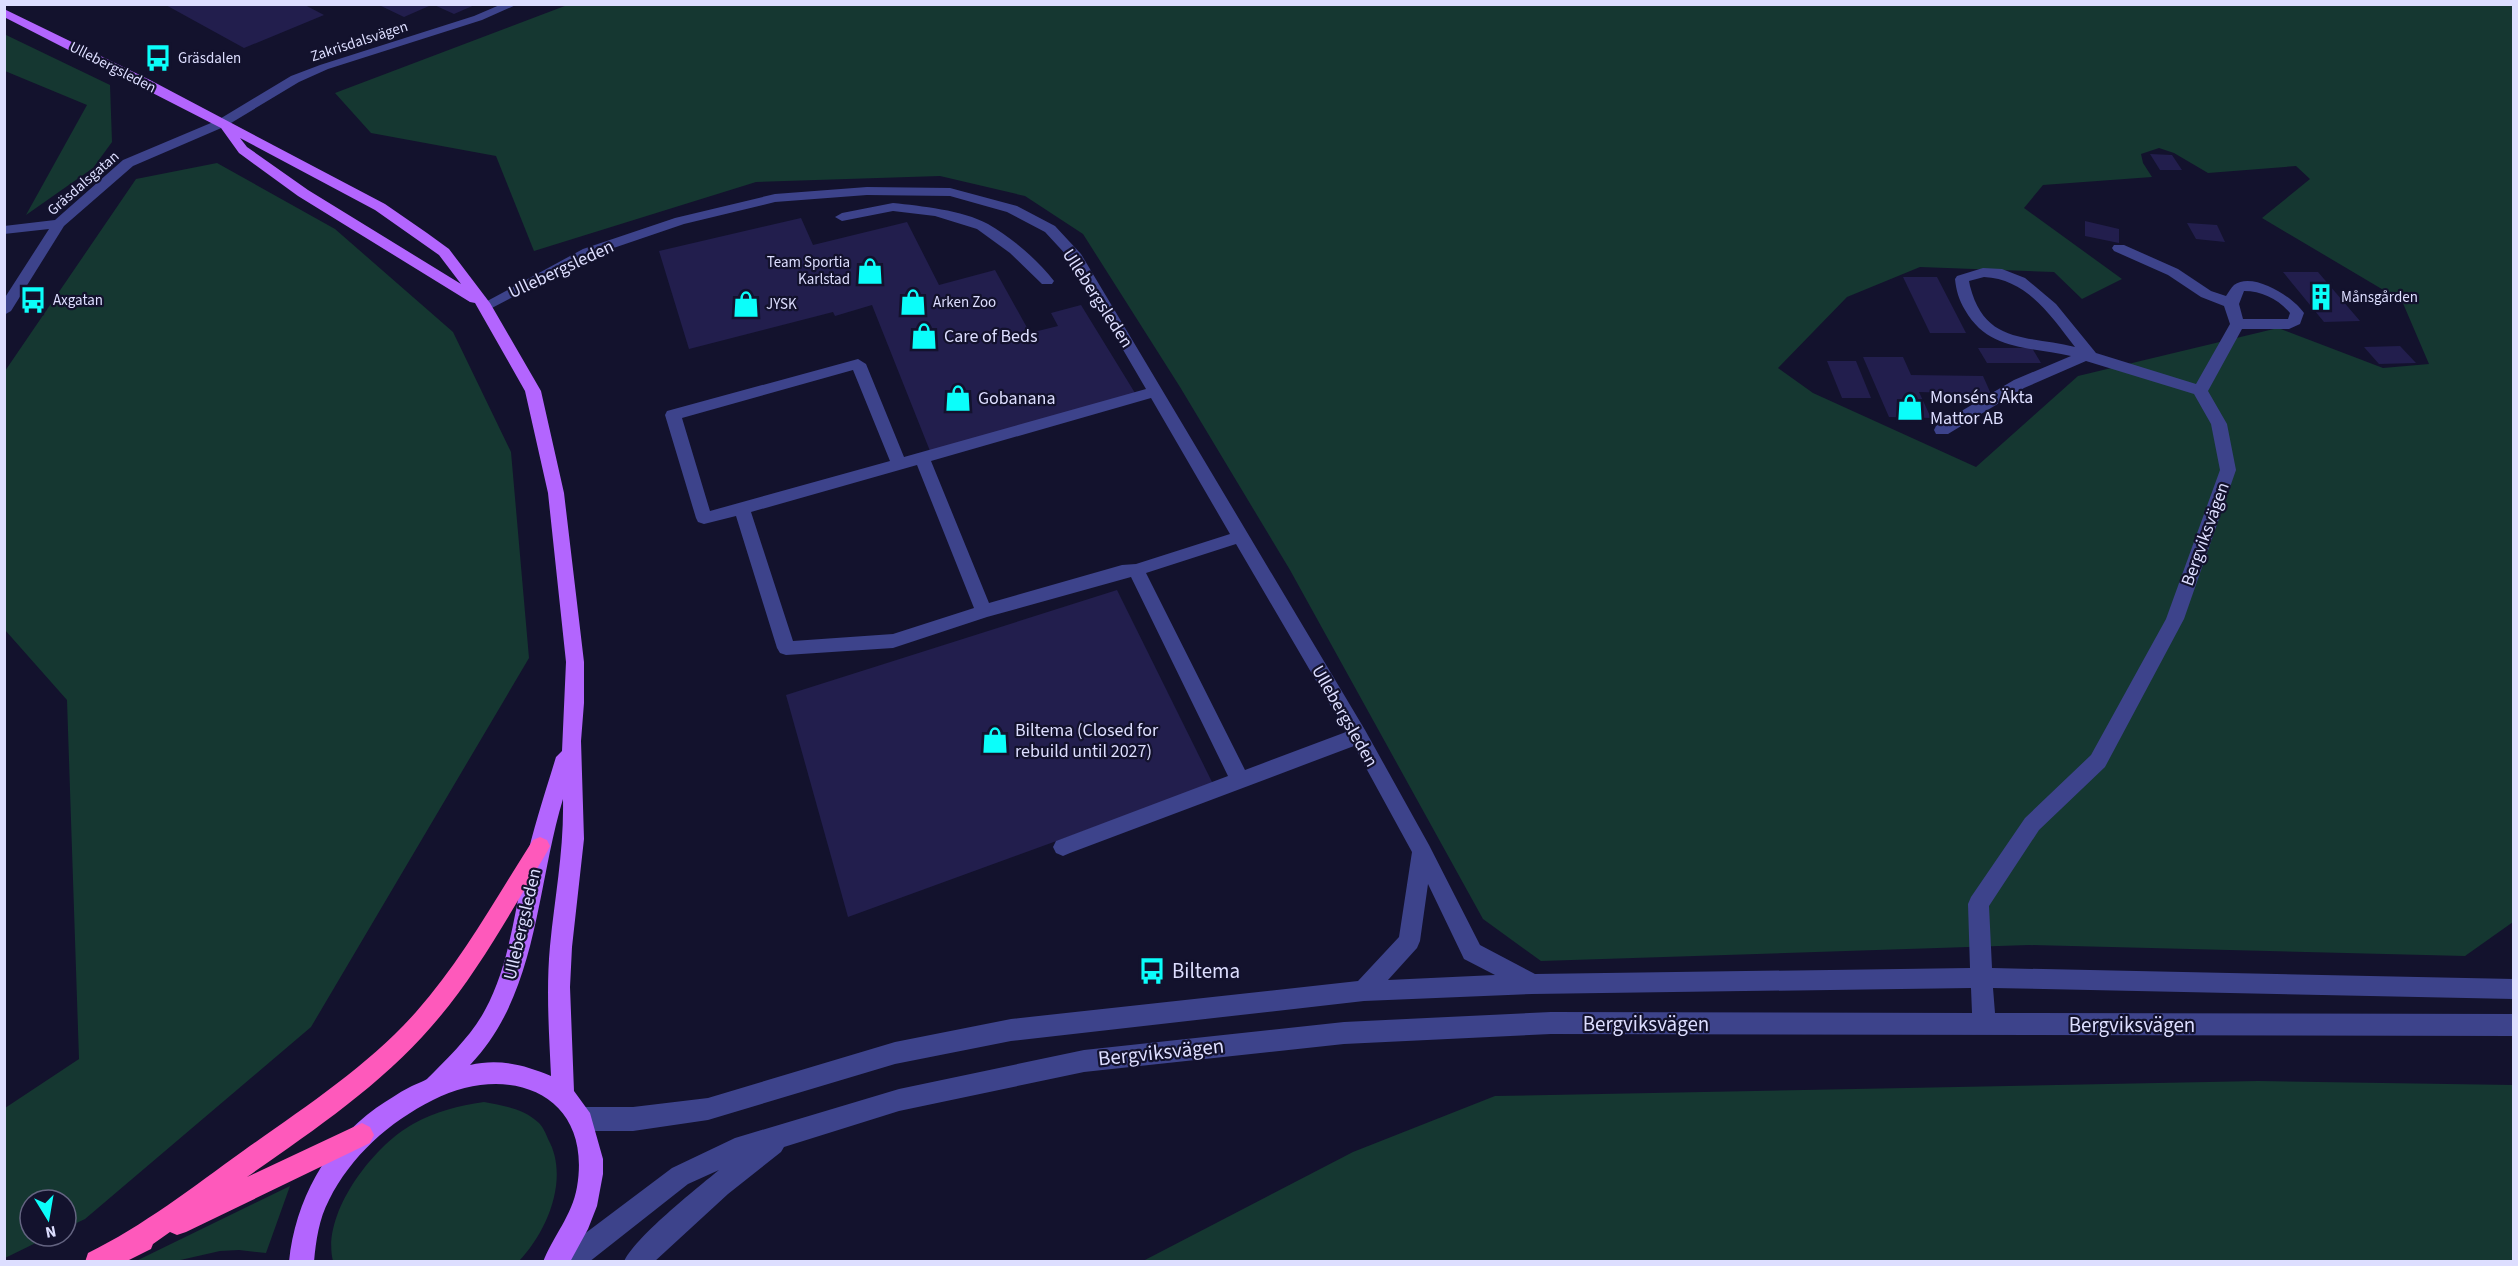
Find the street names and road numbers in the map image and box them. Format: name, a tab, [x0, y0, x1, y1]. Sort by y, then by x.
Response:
street label: Zakrisdalsvägen	[308, 16, 411, 67]
street label: Ullebergsleden	[66, 37, 160, 98]
street label: Gräsdalsgatan	[43, 146, 124, 221]
street label: Ullebergsleden	[504, 234, 618, 305]
street label: Ullebergsleden	[1056, 244, 1139, 353]
street label: Bergviksvägen	[2175, 479, 2236, 589]
street label: Ullebergsleden	[1305, 661, 1384, 772]
street label: Ullebergsleden	[498, 866, 547, 982]
street label: Bergviksvägen	[1583, 1009, 1709, 1039]
street label: Bergviksvägen	[2069, 1010, 2195, 1040]
street label: Bergviksvägen	[1096, 1030, 1226, 1074]

